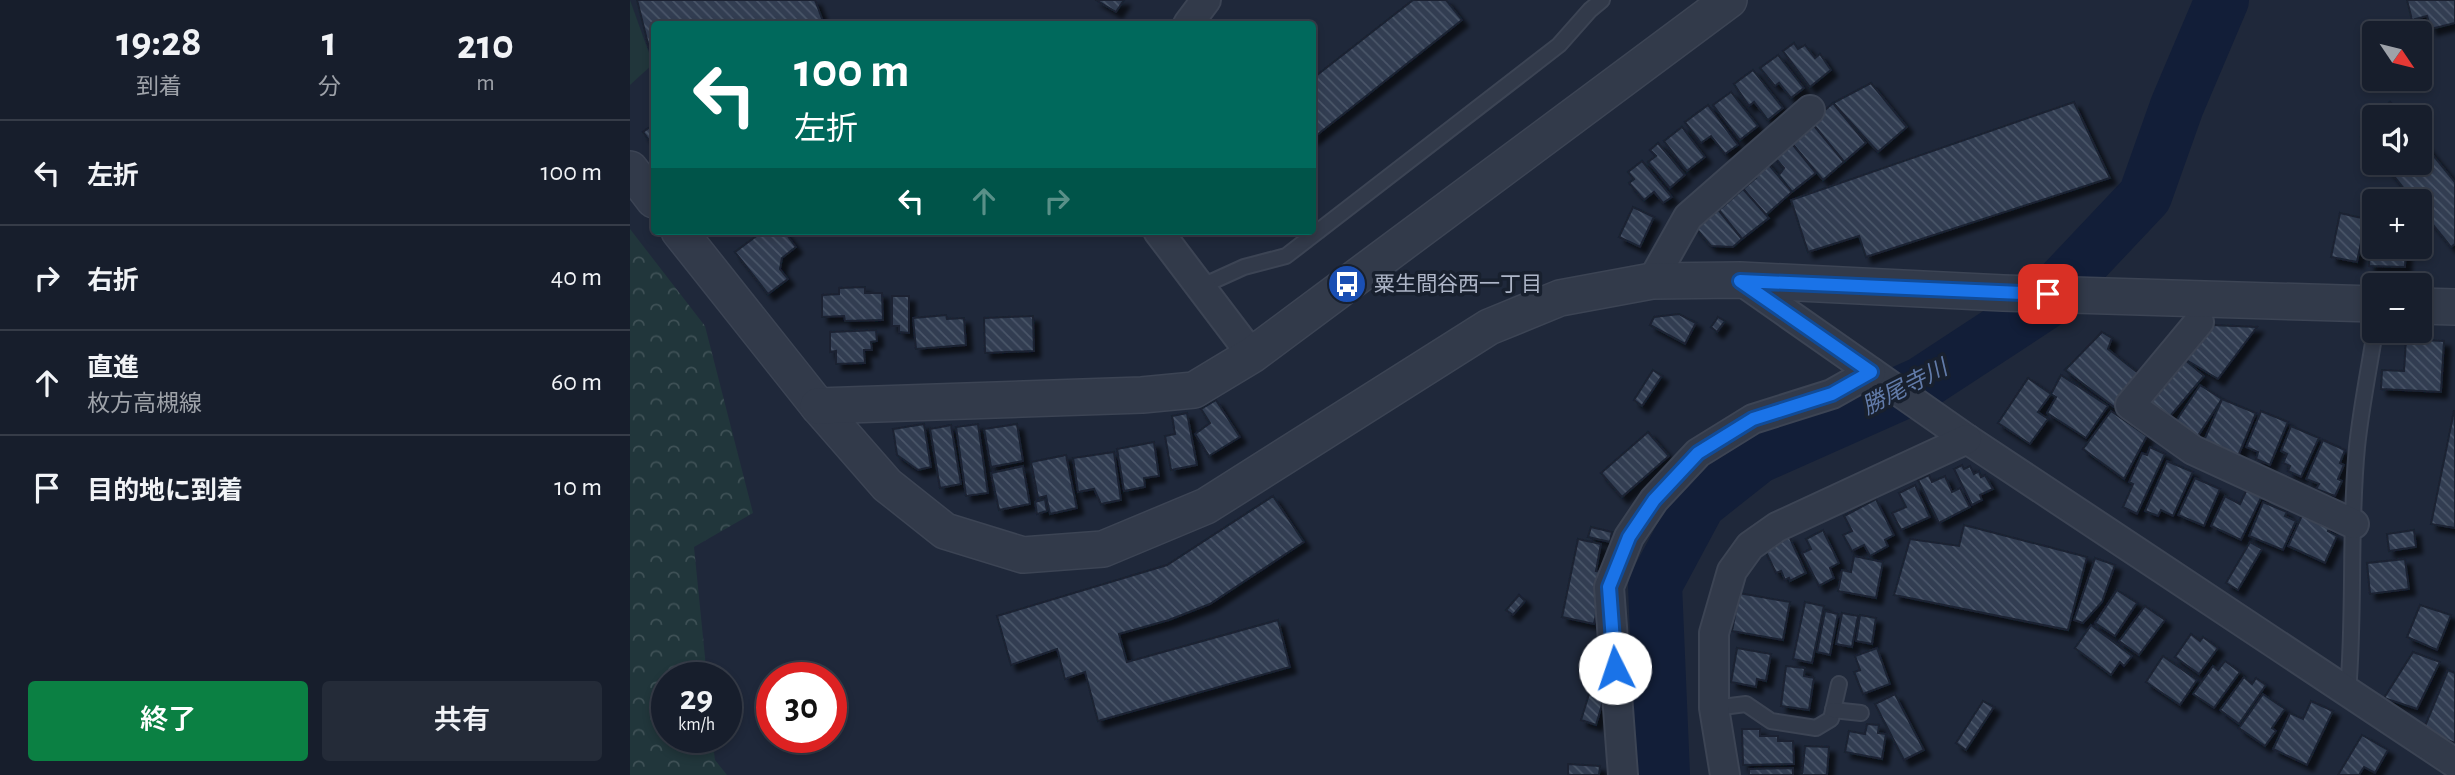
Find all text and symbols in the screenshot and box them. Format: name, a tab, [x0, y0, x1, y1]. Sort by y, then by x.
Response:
text: 19:28	[116, 21, 202, 63]
text: 1	[322, 21, 337, 63]
north arrow	[2362, 21, 2432, 91]
map controls	[2362, 21, 2432, 343]
text: 210	[457, 24, 514, 66]
text: 100 m	[794, 47, 910, 96]
icon: left	[679, 49, 770, 140]
text: m	[476, 72, 495, 95]
text: 到着	[136, 76, 182, 99]
text: 分	[318, 76, 341, 99]
button: sound	[2362, 105, 2432, 175]
text: 左折	[794, 113, 858, 145]
icon: left	[28, 154, 66, 192]
text: 100 m	[541, 159, 602, 185]
text: 左折	[87, 163, 139, 189]
icon: left	[892, 182, 930, 220]
icon: ahead	[965, 182, 1003, 220]
icon: right	[1038, 182, 1076, 220]
button: +	[2362, 189, 2432, 259]
icon: right	[28, 259, 66, 297]
bus stop icon: 粟生間谷西一丁目	[1326, 263, 1368, 305]
text: 40 m	[551, 264, 602, 290]
pin	[2018, 264, 2078, 324]
text: 右折	[87, 268, 139, 294]
place label: 粟生間谷西一丁目	[1374, 273, 1542, 295]
button: −	[2362, 273, 2432, 343]
icon: arrive	[2029, 275, 2067, 313]
water label: 勝尾寺川	[1858, 354, 1954, 419]
text: 直進	[87, 355, 139, 381]
icon: ahead	[28, 364, 66, 402]
text: 60 m	[551, 369, 602, 395]
text: 枚方高槻線	[87, 393, 202, 416]
icon: arrive	[28, 469, 66, 507]
text: 10 m	[554, 474, 602, 500]
text: 目的地に到着	[87, 478, 243, 504]
position arrow	[1578, 631, 1652, 705]
speed limit sign: 30	[756, 662, 847, 753]
button: 終了	[28, 681, 308, 761]
button: 共有	[322, 681, 602, 761]
text: 29	[680, 681, 713, 716]
text: km/h	[678, 716, 715, 734]

